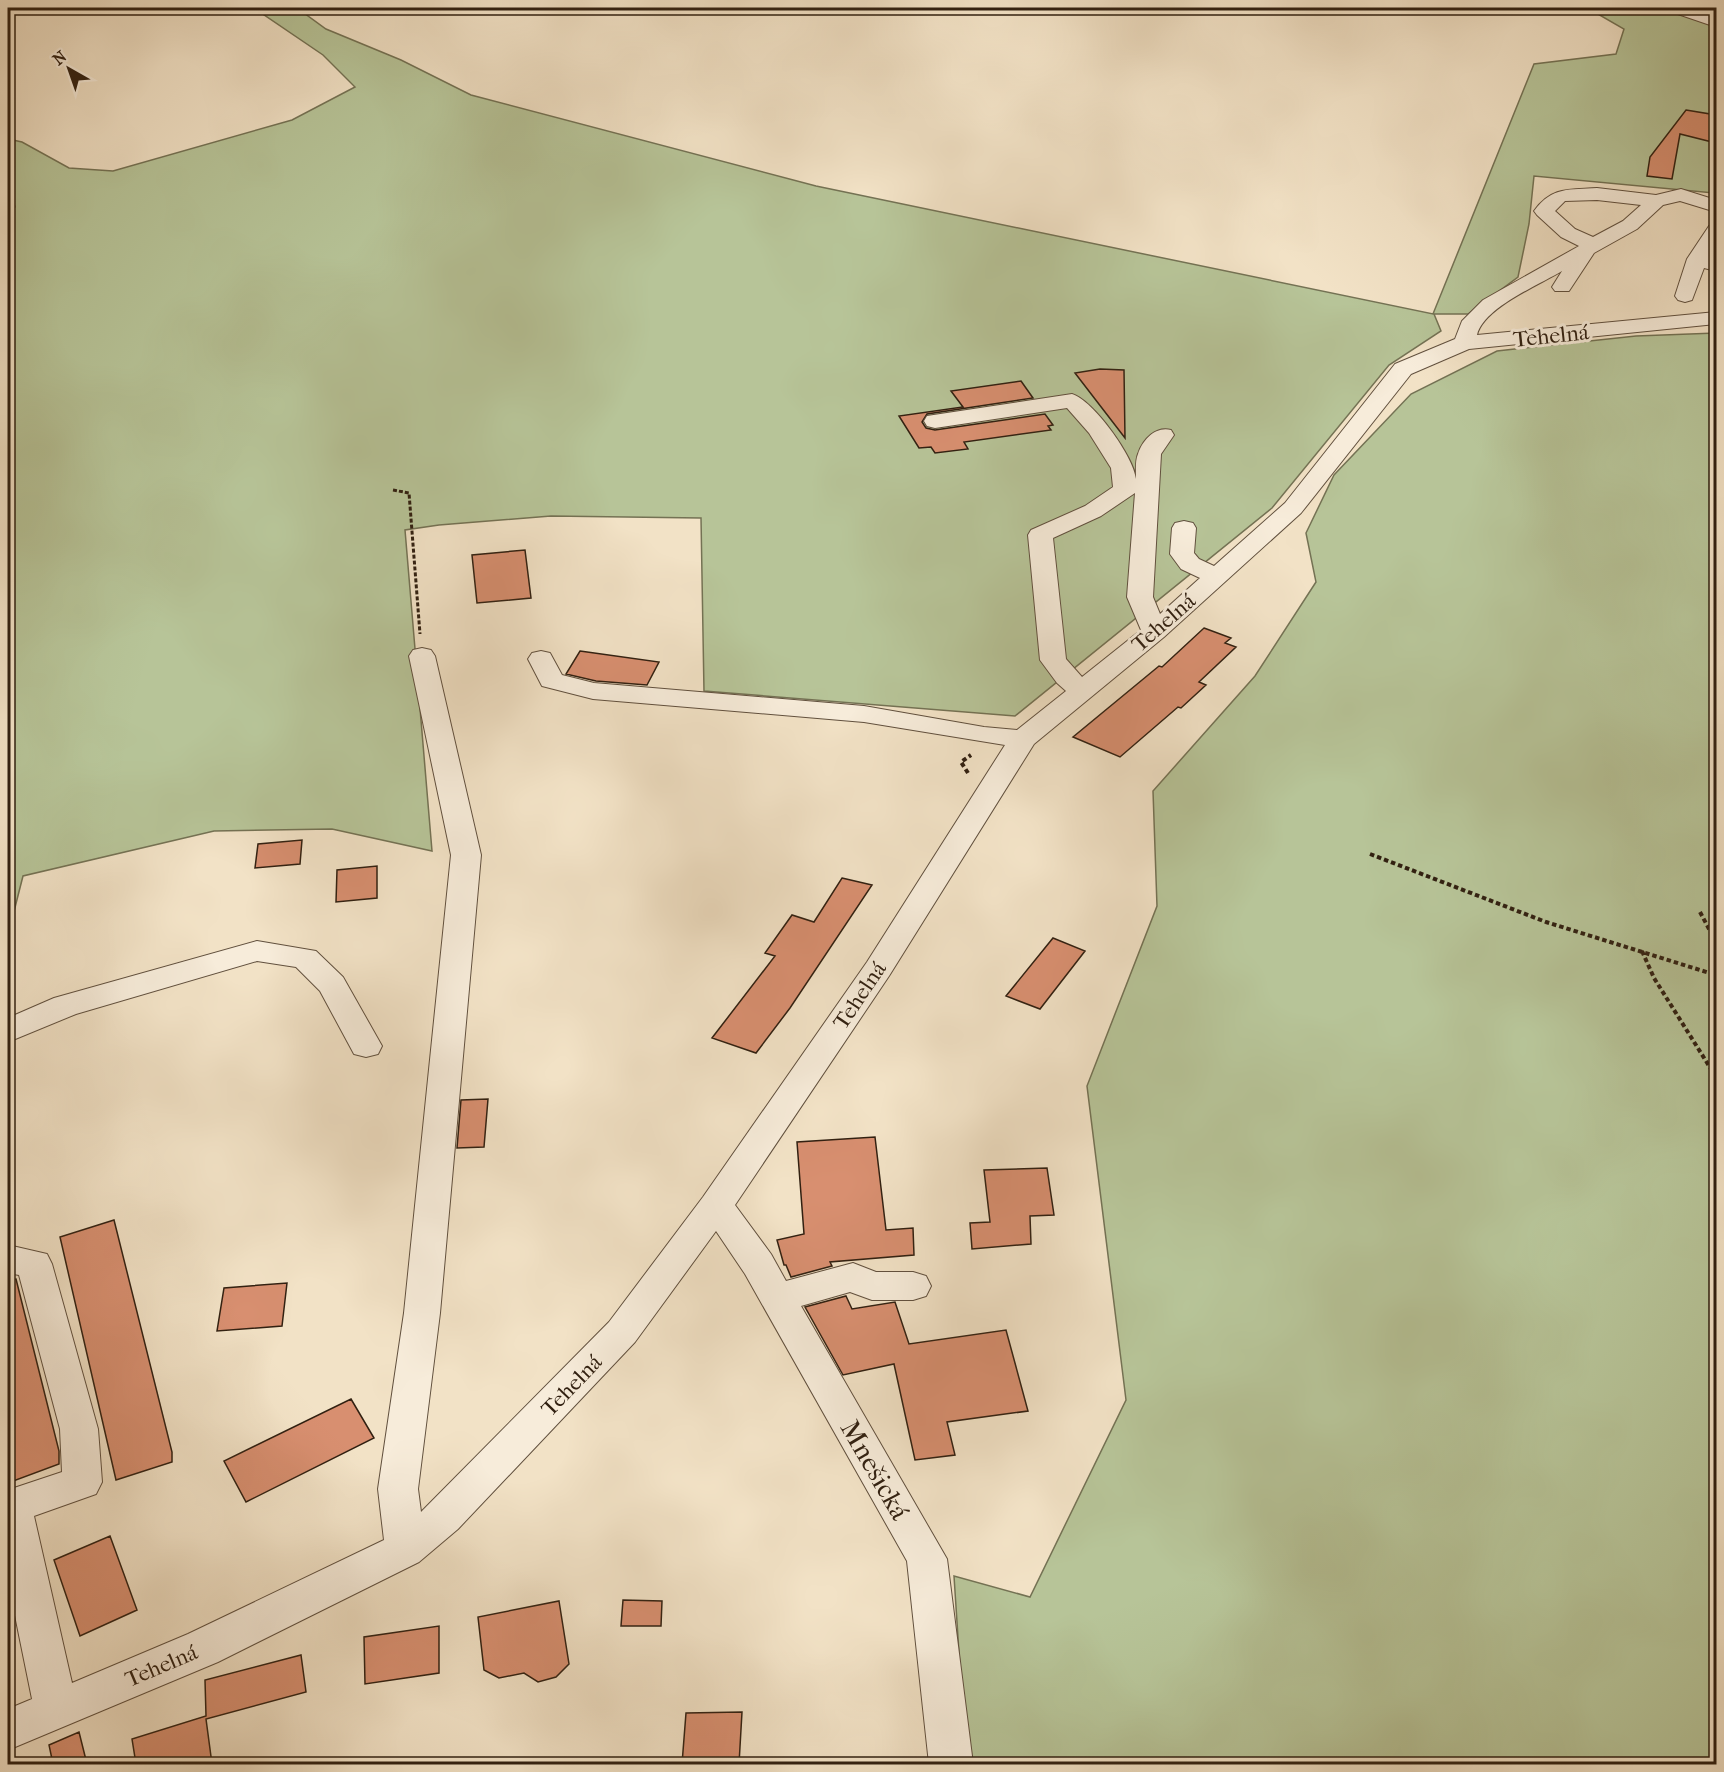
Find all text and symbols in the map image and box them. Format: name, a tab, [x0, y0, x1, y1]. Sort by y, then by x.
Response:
north arrow	[39, 39, 99, 99]
text: N	[49, 46, 71, 69]
street label: Tehelná	[1512, 319, 1591, 353]
street label: Tehelná	[1127, 588, 1201, 657]
street label: Tehelná	[828, 956, 892, 1034]
street label: Tehelná	[536, 1349, 608, 1422]
street label: Mnešická	[834, 1415, 916, 1526]
street label: Tehelná	[121, 1639, 202, 1693]

